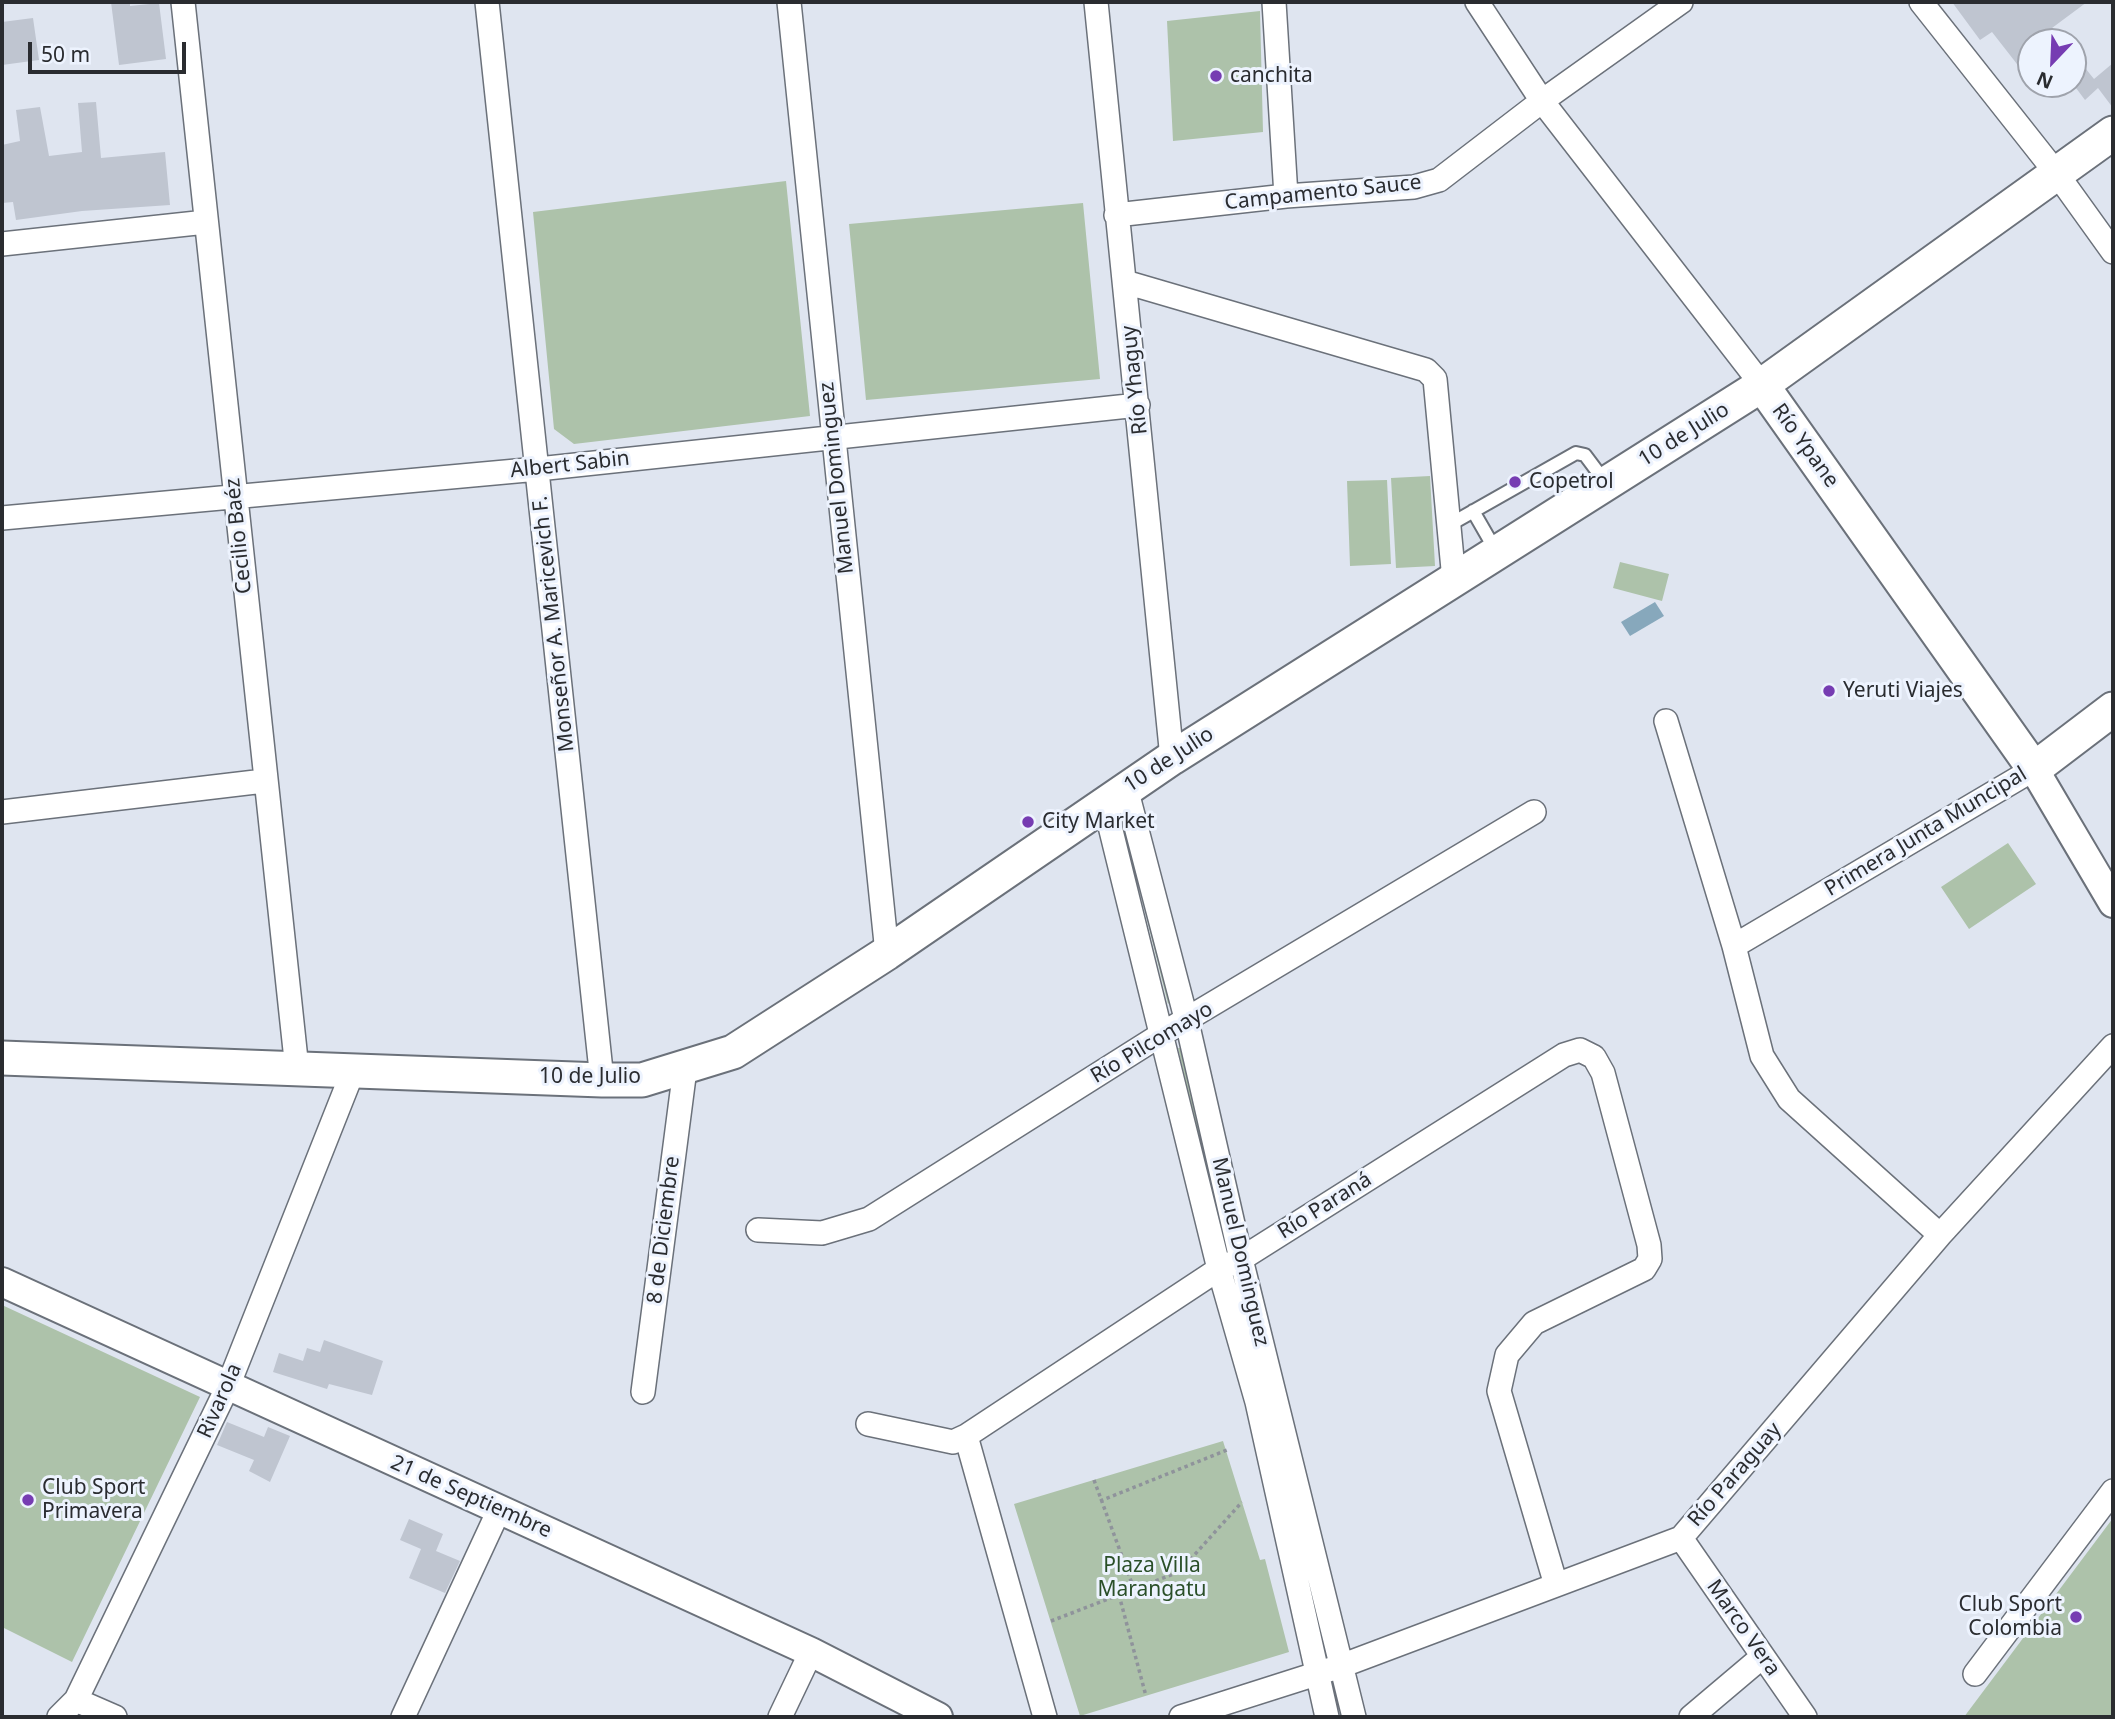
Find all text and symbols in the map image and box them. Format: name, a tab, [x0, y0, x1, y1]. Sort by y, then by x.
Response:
scale bar	[32, 28, 189, 72]
north arrow	[2017, 28, 2087, 98]
text: 50 m	[41, 40, 90, 68]
place label: canchita	[1230, 63, 1313, 89]
text: N	[2032, 66, 2057, 95]
marker: canchita	[1208, 68, 1224, 84]
street label: Campamento Sauce	[1223, 170, 1423, 216]
street label: Río Yhaguy	[1117, 324, 1153, 436]
street label: Manuel Dominguez	[814, 381, 860, 575]
street label: 10 de Julio	[1634, 397, 1734, 473]
street label: Río Ypane	[1766, 399, 1844, 493]
street label: Albert Sabin	[509, 446, 631, 484]
place label: Copetrol	[1529, 469, 1614, 495]
marker: Copetrol	[1507, 474, 1523, 490]
street label: Cecilio Baéz	[220, 477, 258, 595]
street label: Monseñor A. Maricevich F.	[528, 495, 580, 753]
place label: Yeruti Viajes	[1843, 678, 1963, 704]
marker: Yeruti Viajes	[1821, 683, 1837, 699]
street label: 10 de Julio	[1119, 722, 1219, 798]
street label: Primera Junta Muncipal	[1821, 762, 2031, 902]
place label: City Market	[1042, 809, 1155, 835]
marker: City Market	[1020, 814, 1036, 830]
street label: Río Pilcomayo	[1086, 997, 1218, 1089]
street label: 10 de Julio	[539, 1064, 641, 1090]
street label: 8 de Diciembre	[642, 1155, 686, 1305]
street label: Manuel Dominguez	[1206, 1155, 1274, 1349]
street label: Río Paraná	[1273, 1167, 1377, 1245]
street label: Rivarola	[192, 1360, 248, 1442]
street label: Río Paraguay	[1683, 1418, 1787, 1532]
street label: 21 de Septiembre	[387, 1450, 555, 1544]
place label: Club Sport Primavera	[42, 1475, 145, 1525]
marker: Club Sport Primavera	[20, 1492, 36, 1508]
park label: Plaza Villa Marangatu	[1097, 1553, 1207, 1603]
street label: Marco Vera	[1701, 1575, 1785, 1681]
place label: Club Sport Colombia	[1959, 1592, 2062, 1642]
marker: Club Sport Colombia	[2068, 1609, 2084, 1625]

